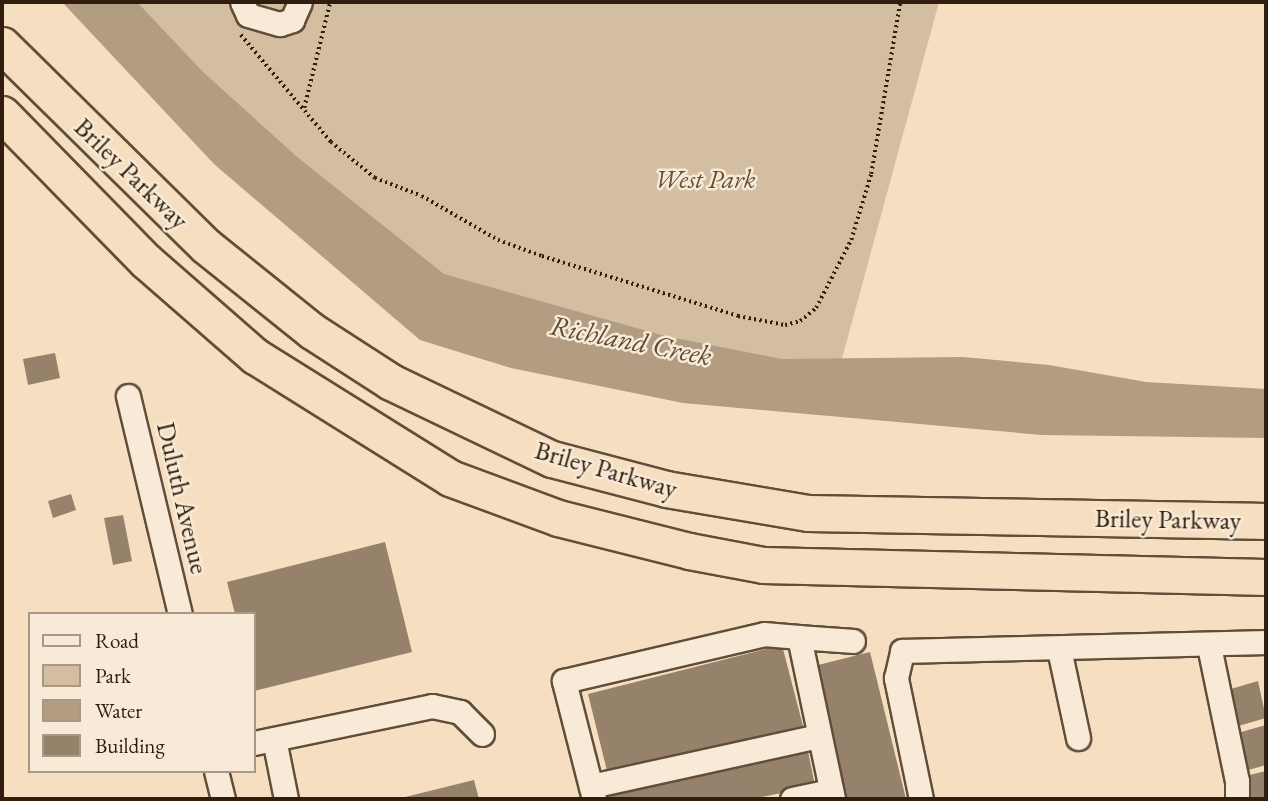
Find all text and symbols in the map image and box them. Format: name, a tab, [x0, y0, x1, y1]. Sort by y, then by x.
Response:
street label: Briley Parkway	[67, 112, 195, 236]
park label: West Park	[654, 164, 756, 196]
water label: Richland Creek	[547, 308, 715, 372]
street label: Duluth Avenue	[149, 419, 215, 577]
street label: Briley Parkway	[531, 435, 681, 505]
street label: Briley Parkway	[1094, 503, 1242, 537]
legend	[28, 612, 256, 773]
text: Road	[95, 627, 139, 654]
text: Park	[95, 662, 131, 689]
text: Water	[95, 697, 142, 724]
text: Building	[95, 732, 165, 759]

